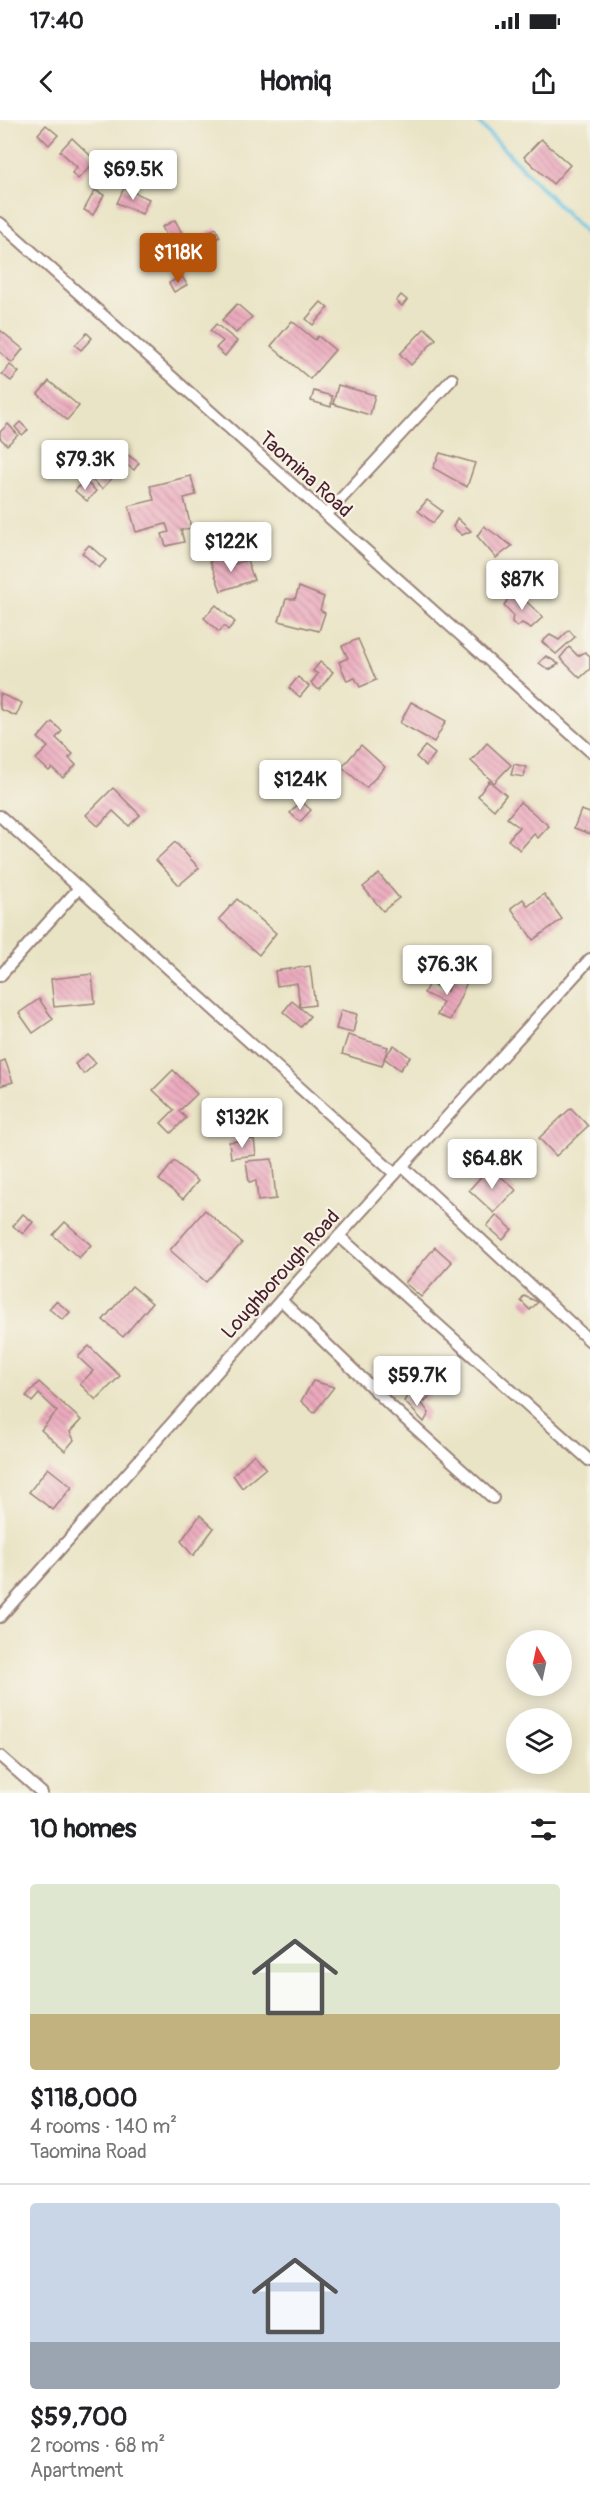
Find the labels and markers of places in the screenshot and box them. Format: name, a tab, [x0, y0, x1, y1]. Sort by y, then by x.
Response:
pin: $69.5K	[84, 150, 182, 201]
pin: $118K	[136, 233, 220, 284]
pin: $79.3K	[36, 440, 134, 491]
pin: $122K	[189, 522, 273, 573]
pin: $87K	[486, 560, 558, 611]
pin: $124K	[258, 760, 342, 811]
pin: $76.3K	[398, 945, 496, 996]
pin: $132K	[200, 1098, 284, 1149]
pin: $64.8K	[443, 1139, 541, 1190]
pin: $59.7K	[368, 1356, 466, 1407]

